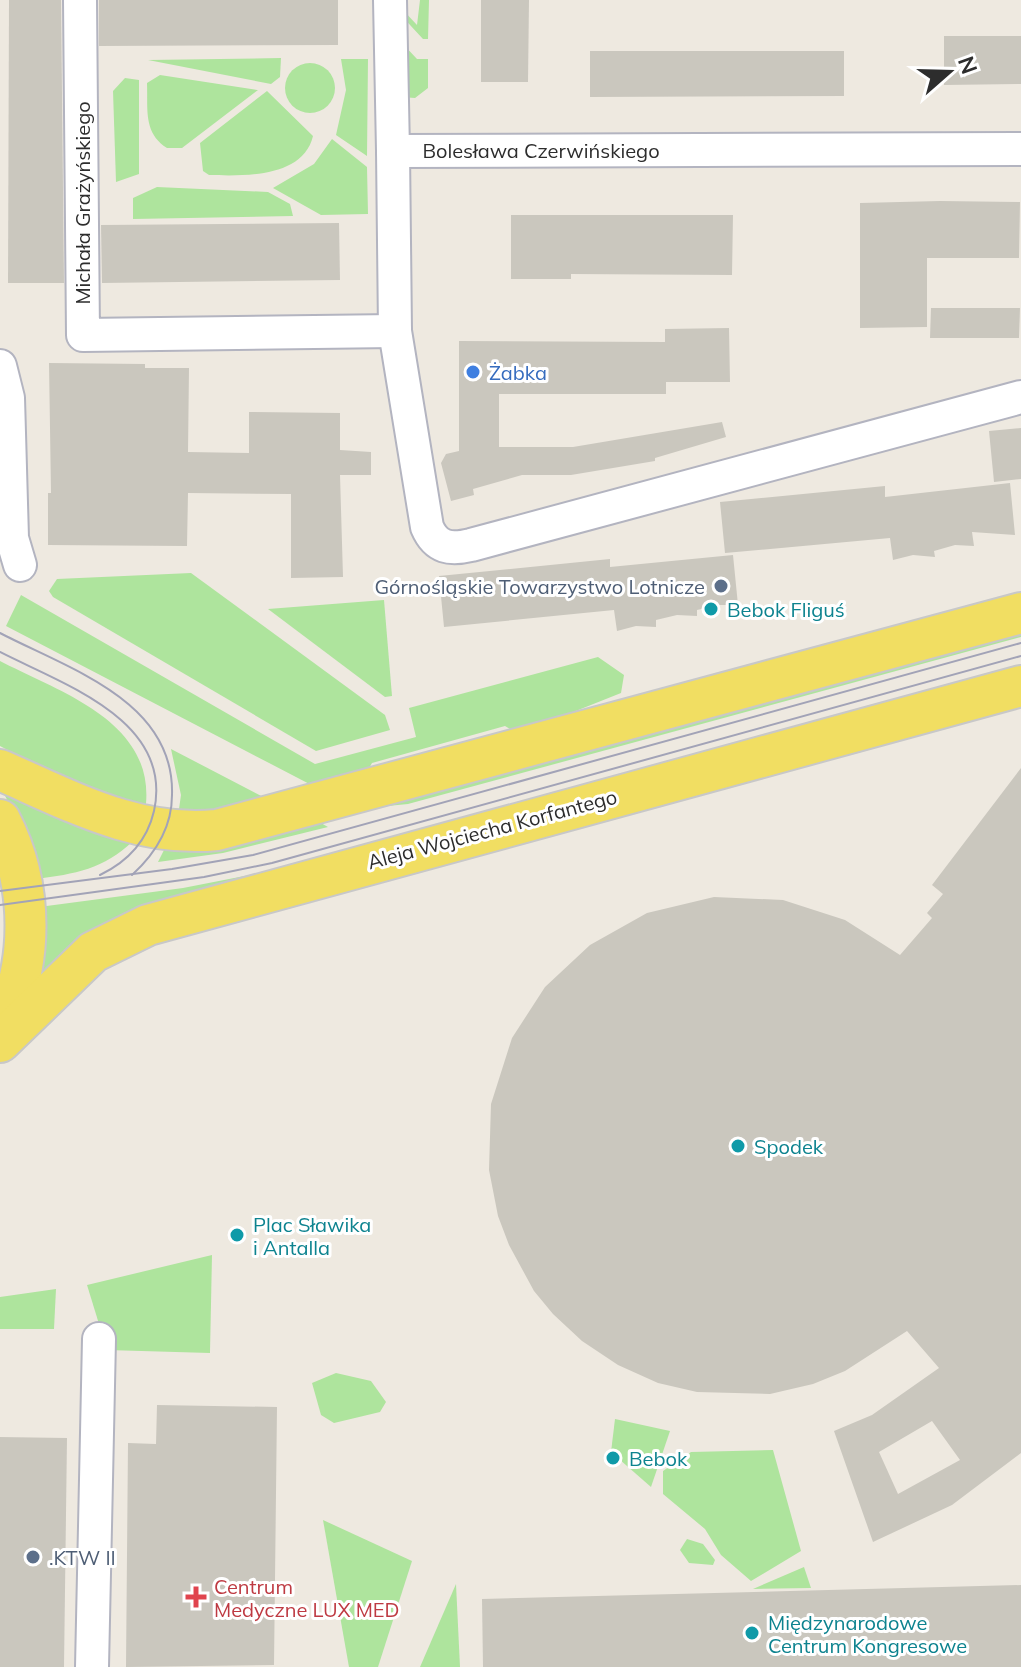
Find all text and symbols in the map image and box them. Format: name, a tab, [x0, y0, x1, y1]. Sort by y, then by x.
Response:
north arrow	[909, 32, 989, 112]
text: N	[952, 53, 984, 78]
street label: Michała Grażyńskiego	[70, 101, 95, 305]
street label: Bolesława Czerwińskiego	[422, 138, 660, 163]
place label: Żabka	[489, 360, 547, 385]
marker: Żabka	[464, 363, 482, 381]
place label: Górnośląskie Towarzystwo Lotnicze	[374, 574, 705, 599]
marker: Górnośląskie Towarzystwo Lotnicze	[712, 577, 730, 595]
place label: Bebok Fliguś	[727, 597, 845, 622]
marker: Bebok Fliguś	[702, 600, 720, 618]
street label: Aleja Wojciecha Korfantego	[365, 784, 619, 874]
place label: Spodek	[754, 1134, 824, 1159]
marker: Spodek	[729, 1137, 747, 1155]
place label: Plac Sławika i Antalla	[253, 1212, 371, 1260]
marker: Plac Sławika i Antalla	[228, 1226, 246, 1244]
place label: Bebok	[629, 1446, 688, 1471]
marker: Bebok	[604, 1449, 622, 1467]
place label: .KTW II	[49, 1545, 116, 1570]
marker: .KTW II	[24, 1548, 42, 1566]
place label: Centrum Medyczne LUX MED	[214, 1574, 400, 1622]
marker: Centrum Medyczne LUX MED	[185, 1586, 207, 1608]
place label: Międzynarodowe Centrum Kongresowe	[768, 1610, 967, 1658]
marker: Międzynarodowe Centrum Kongresowe	[743, 1624, 761, 1642]

